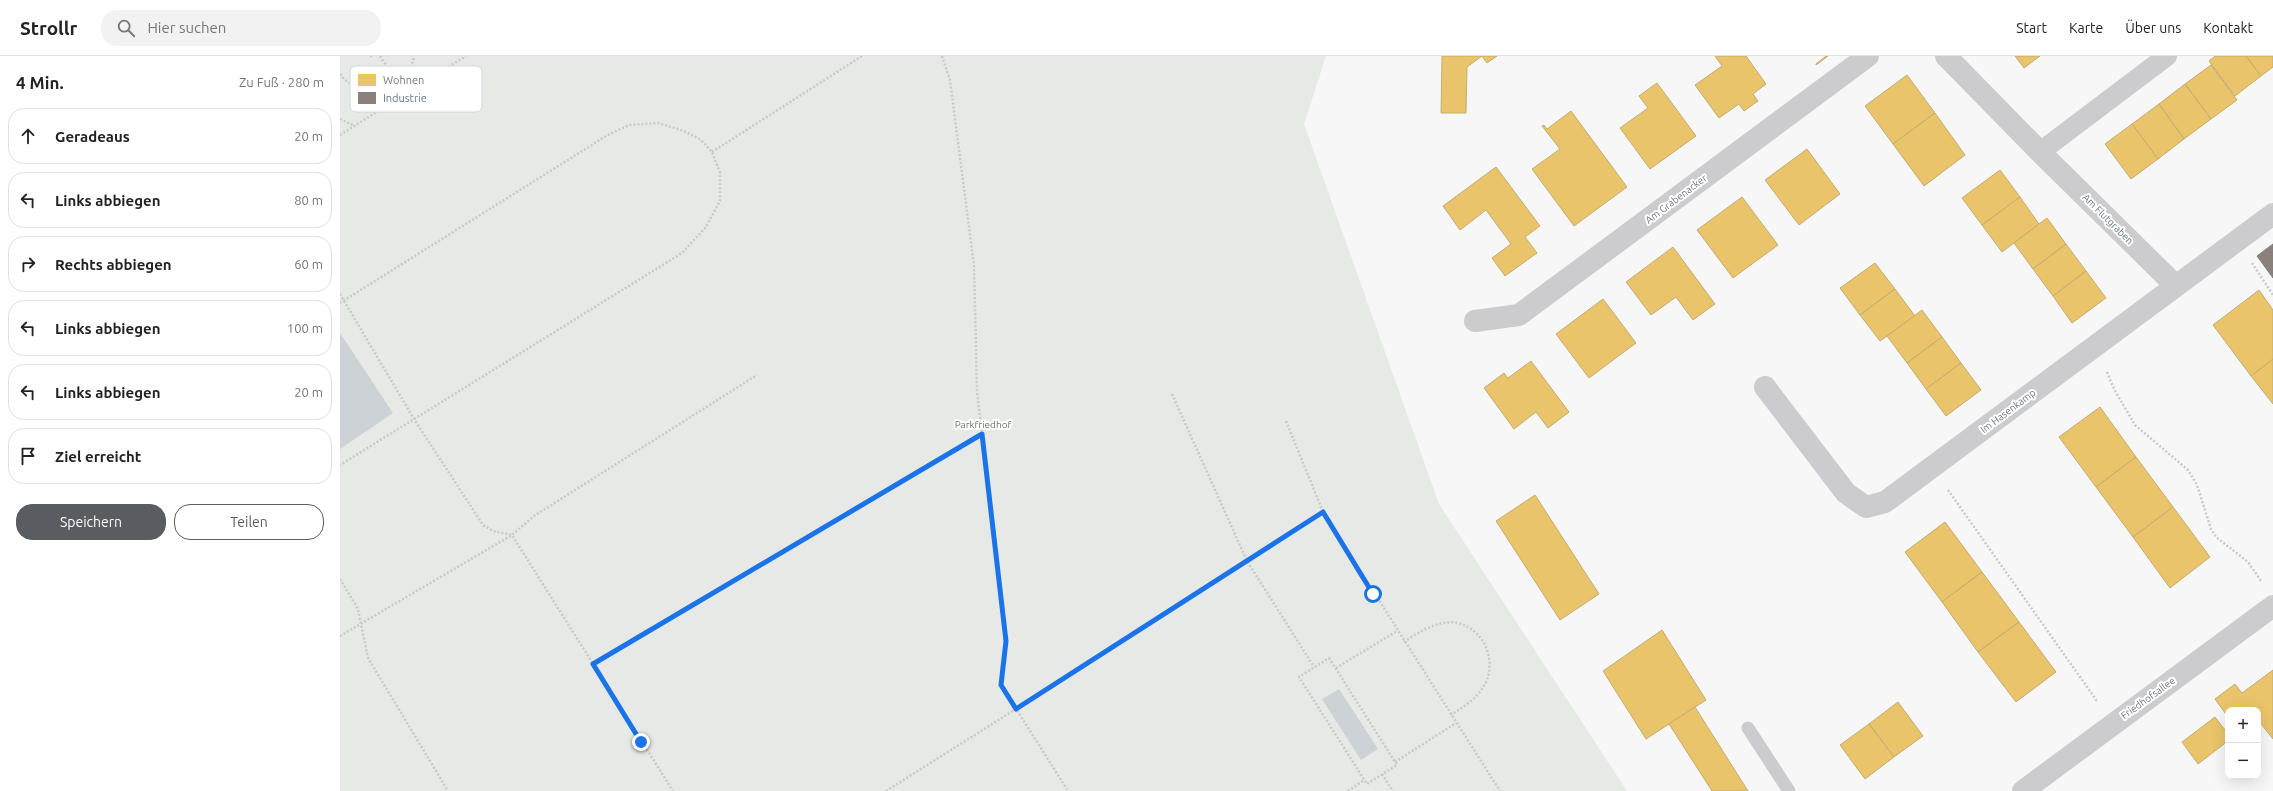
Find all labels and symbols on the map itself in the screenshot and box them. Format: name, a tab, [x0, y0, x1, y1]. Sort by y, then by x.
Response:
legend	[350, 66, 482, 112]
text: Wohnen	[383, 74, 424, 86]
text: Industrie	[383, 92, 427, 104]
street label: Am Grabenacker	[1643, 172, 1709, 226]
street label: Am Flutgraben	[2081, 192, 2135, 246]
street label: Im Hasenkamp	[1978, 387, 2038, 435]
park label: Parkfriedhof	[955, 419, 1012, 430]
route start	[1364, 585, 1382, 603]
street label: Friedhofsallee	[2119, 675, 2177, 721]
route end	[632, 733, 650, 751]

